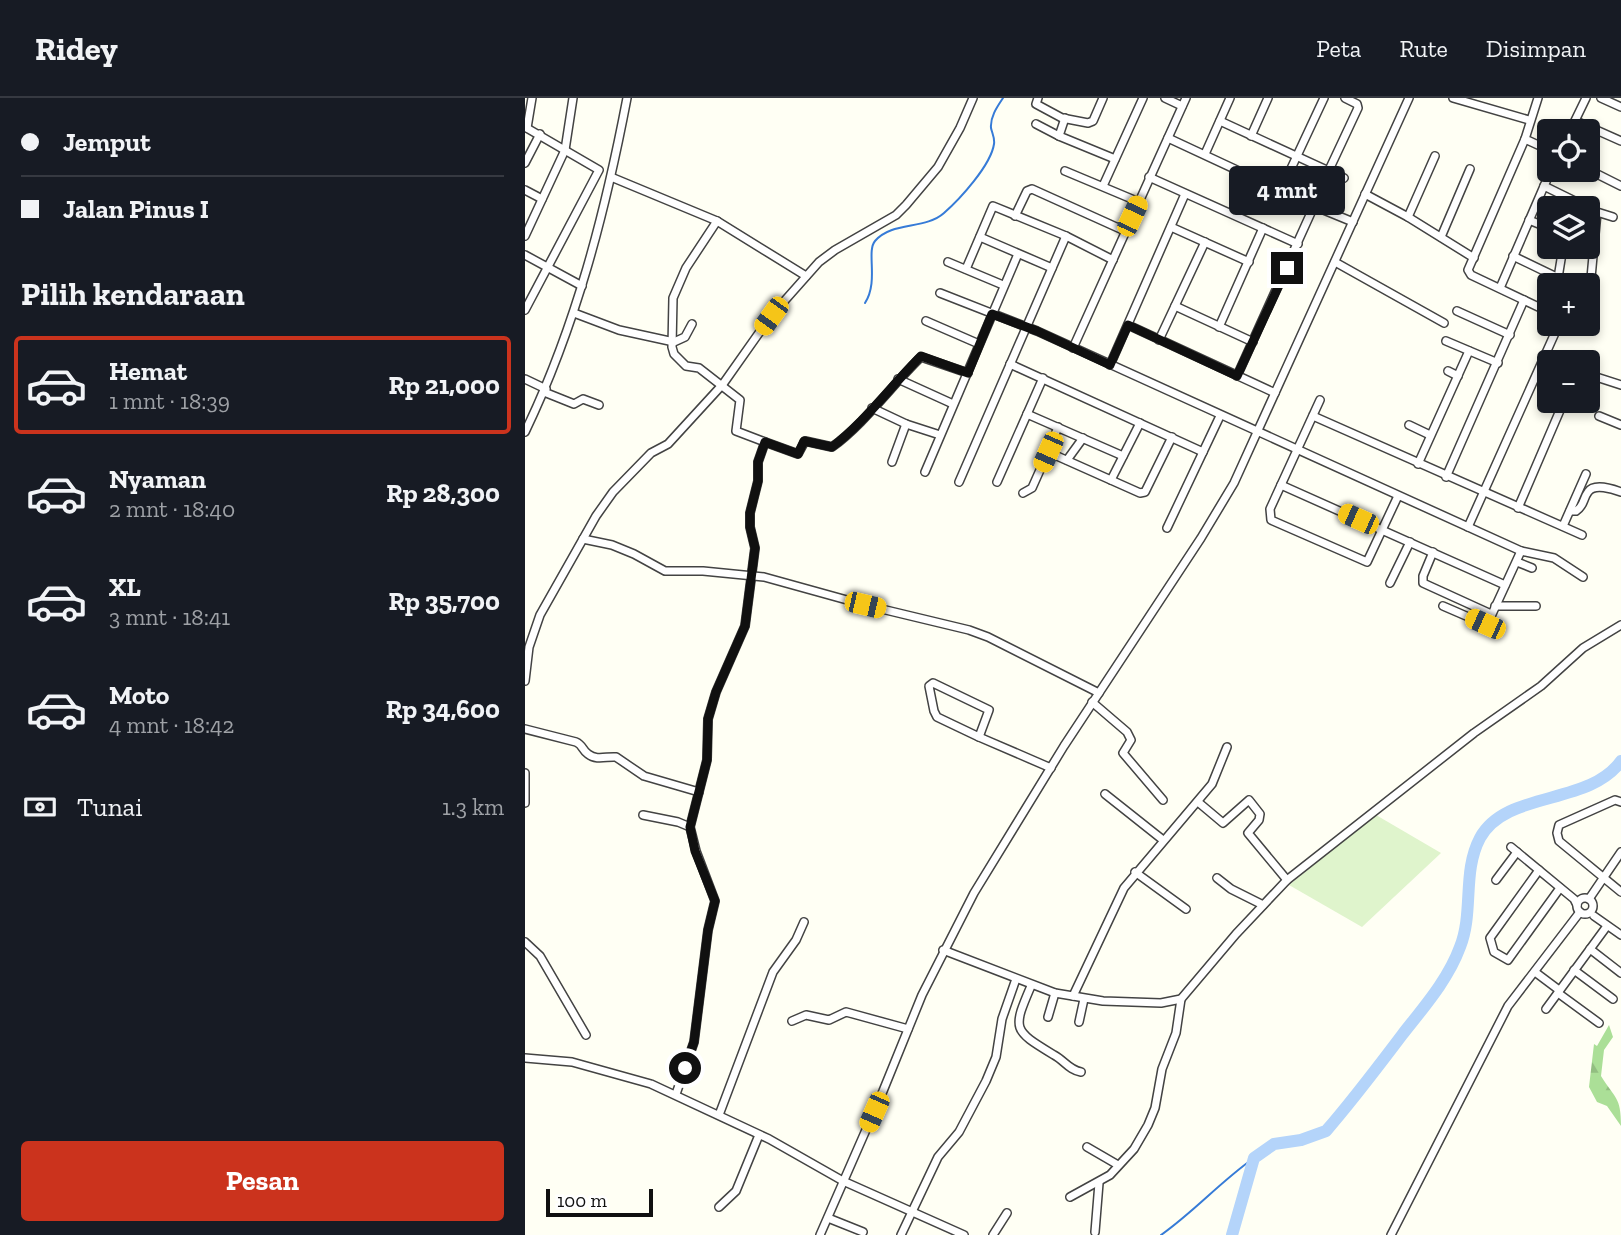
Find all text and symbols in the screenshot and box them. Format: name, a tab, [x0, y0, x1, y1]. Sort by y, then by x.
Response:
text: Ridey	[35, 29, 118, 68]
text: Peta	[1316, 34, 1361, 63]
text: Rute	[1399, 34, 1448, 63]
text: Disimpan	[1486, 34, 1586, 63]
map controls	[1537, 119, 1600, 413]
button: locate	[1537, 119, 1600, 182]
text: Jemput	[63, 126, 151, 158]
callout: 4 mnt	[1229, 166, 1345, 216]
text: 4 mnt	[1257, 176, 1317, 204]
text: Jalan Pinus I	[63, 193, 209, 225]
car	[1114, 193, 1151, 239]
button: layers	[1537, 196, 1600, 259]
route end	[1271, 252, 1303, 284]
button: +	[1537, 273, 1600, 336]
text: Pilih kendaraan	[21, 275, 245, 313]
car	[751, 293, 792, 339]
button: −	[1537, 350, 1600, 413]
icon: car	[25, 354, 88, 417]
text: Hemat	[109, 355, 187, 387]
text: Rp 21,000	[389, 369, 500, 401]
text: 1 mnt · 18:39	[109, 387, 230, 415]
car	[1030, 429, 1067, 475]
icon: car	[25, 462, 88, 525]
text: Nyaman	[109, 463, 206, 495]
text: Rp 28,300	[386, 477, 500, 509]
text: 2 mnt · 18:40	[109, 495, 235, 523]
car	[1335, 501, 1382, 537]
icon: car	[25, 570, 88, 633]
text: XL	[109, 571, 141, 603]
text: Rp 35,700	[388, 585, 500, 617]
car	[843, 590, 888, 620]
text: 3 mnt · 18:41	[109, 603, 230, 631]
car	[1462, 606, 1509, 642]
icon: car	[25, 678, 88, 741]
text: Moto	[109, 679, 169, 711]
text: Rp 34,600	[386, 693, 500, 725]
text: 4 mnt · 18:42	[109, 711, 234, 739]
icon: cash	[21, 788, 59, 826]
text: Tunai	[77, 791, 142, 823]
text: 1.3 km	[442, 793, 504, 821]
route start	[669, 1052, 701, 1084]
car	[856, 1089, 893, 1135]
button: Pesan	[21, 1141, 504, 1221]
scale bar	[546, 1186, 653, 1218]
text: 100 m	[557, 1189, 607, 1212]

